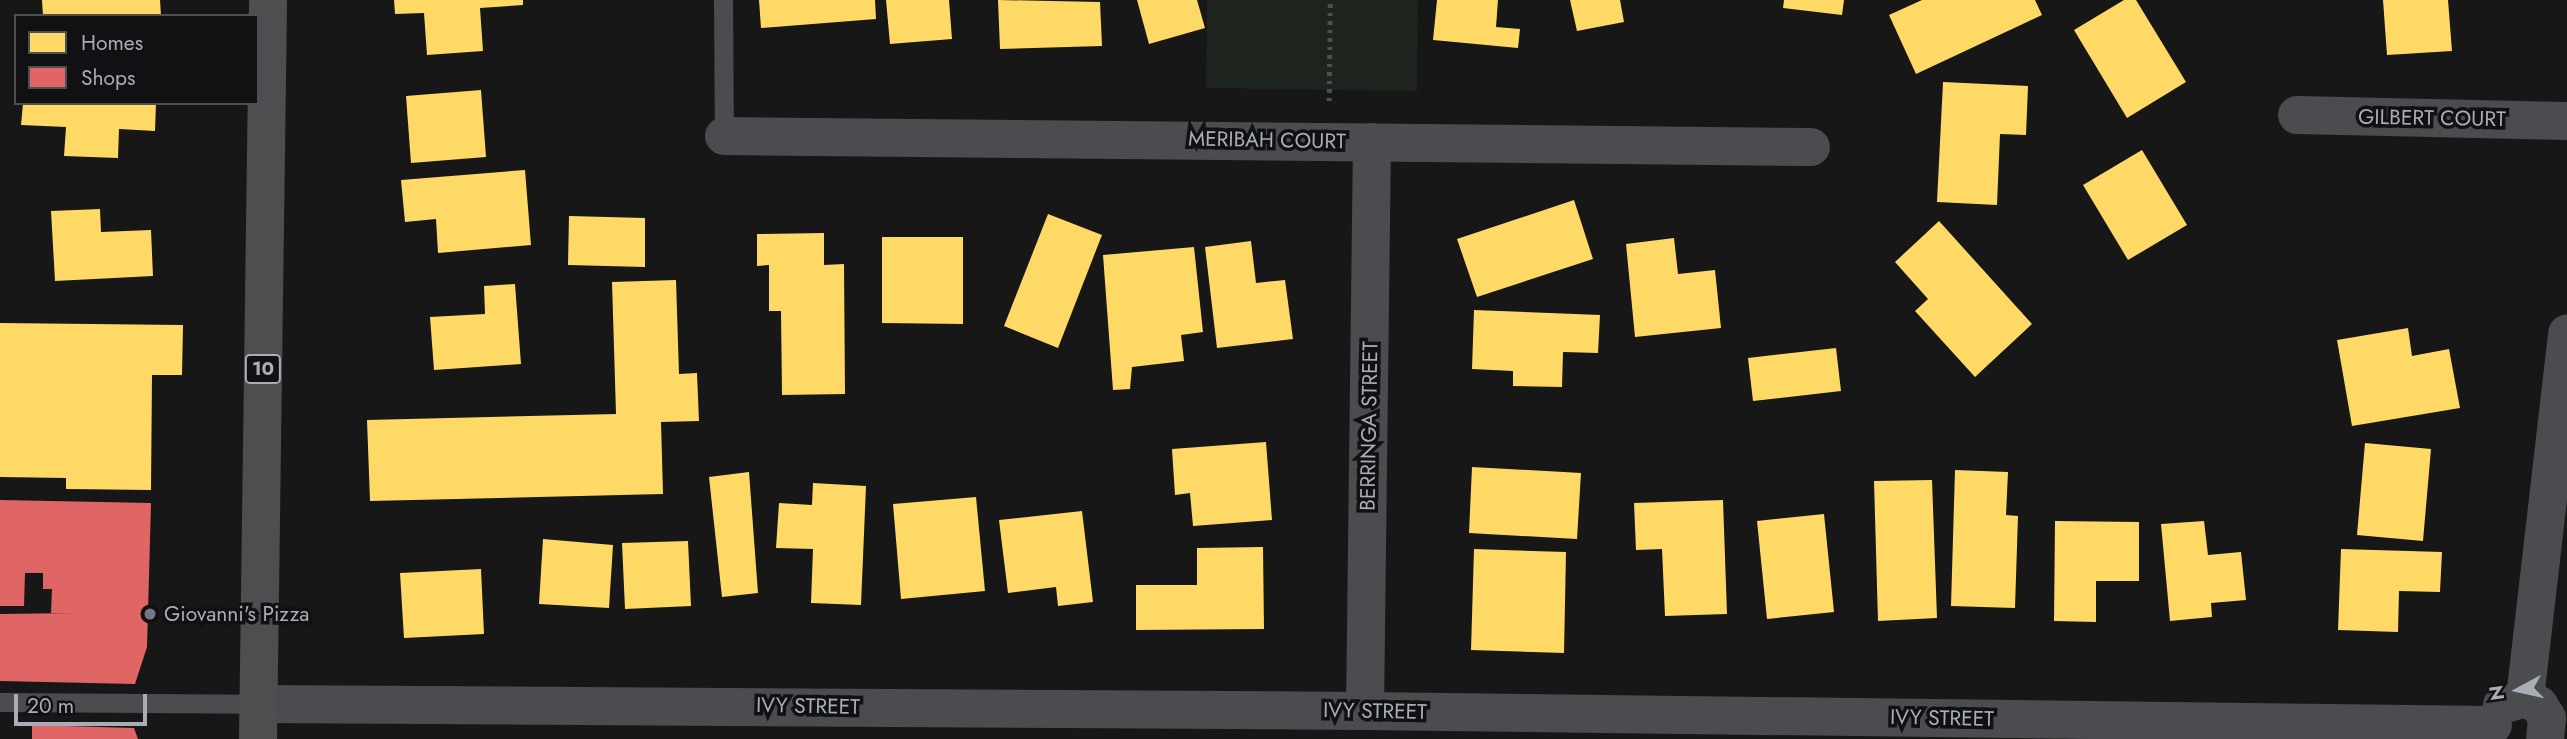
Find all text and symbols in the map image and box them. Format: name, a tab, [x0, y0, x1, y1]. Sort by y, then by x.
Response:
legend	[14, 14, 259, 105]
text: Homes	[81, 28, 143, 58]
text: Shops	[81, 63, 135, 93]
street label: GILBERT COURT	[2358, 104, 2506, 132]
street label: MERIBAH COURT	[1188, 126, 1346, 154]
street label: BERRINGA STREET	[1355, 341, 1383, 511]
road number: 10	[244, 354, 282, 384]
place label: Giovanni's Pizza	[164, 601, 309, 627]
marker: Giovanni's Pizza	[142, 606, 158, 622]
north arrow	[2483, 655, 2553, 725]
scale bar	[18, 680, 150, 724]
text: N	[2482, 684, 2511, 702]
text: 20 m	[27, 691, 74, 721]
street label: IVY STREET	[756, 692, 860, 720]
street label: IVY STREET	[1323, 697, 1427, 725]
street label: IVY STREET	[1890, 704, 1994, 732]

